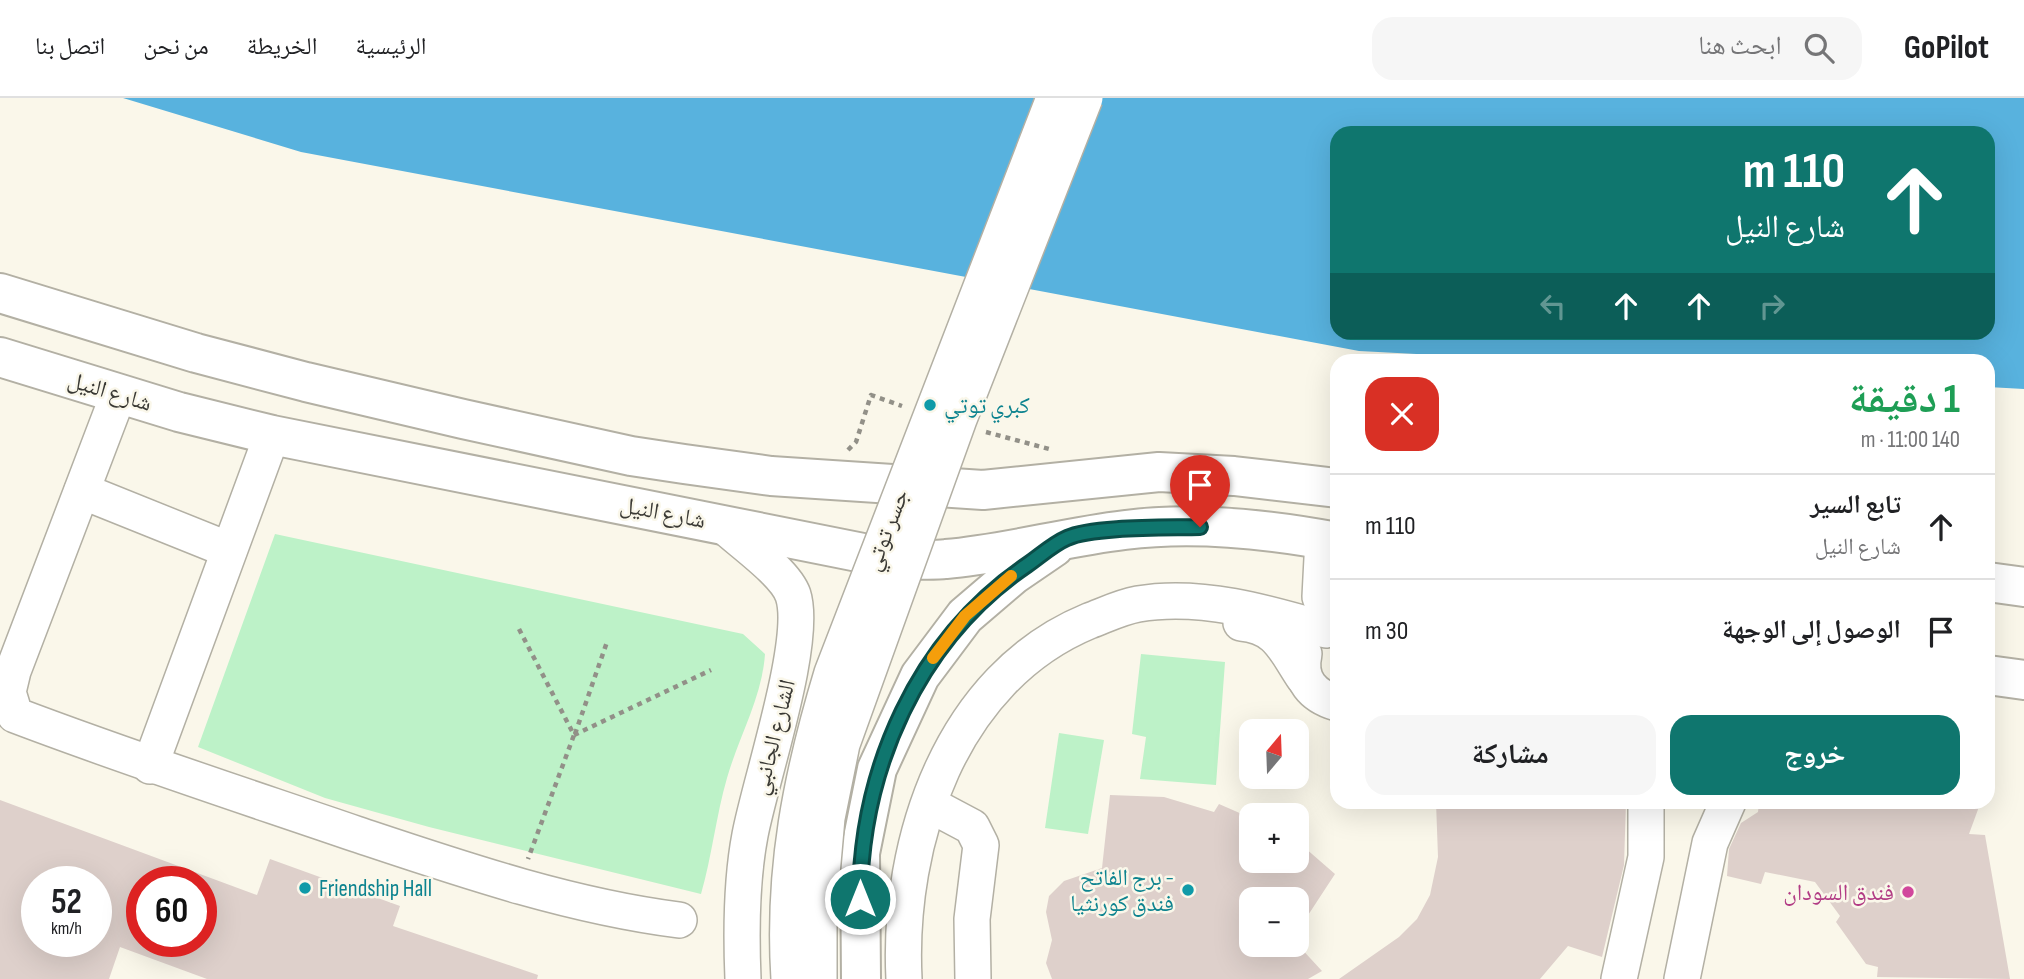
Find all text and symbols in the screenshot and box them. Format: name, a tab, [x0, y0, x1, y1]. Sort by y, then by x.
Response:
search box	[1372, 17, 1862, 80]
text: GoPilot	[1904, 28, 1989, 68]
icon: search	[1800, 29, 1838, 67]
text: ابحث هنا	[1698, 31, 1782, 62]
text: اتصل بنا	[35, 32, 105, 61]
text: من نحن	[143, 32, 209, 61]
text: الخريطة	[247, 32, 317, 61]
text: الرئيسية	[355, 32, 427, 61]
text: 110 m	[1743, 143, 1845, 202]
icon: ahead	[1869, 154, 1960, 245]
text: شارع النيل	[1725, 208, 1845, 247]
icon: left	[1534, 287, 1572, 325]
icon: ahead	[1607, 287, 1645, 325]
icon: ahead	[1680, 287, 1718, 325]
icon: right	[1753, 287, 1791, 325]
street label: شارع النيل	[64, 366, 155, 418]
text: 1 دقيقة	[1849, 374, 1960, 425]
button: close	[1365, 377, 1439, 451]
place label: كبري توتي	[944, 392, 1030, 424]
marker: كبري توتي	[922, 397, 938, 413]
text: 140 m · 11:00	[1861, 426, 1960, 454]
pin	[1170, 455, 1230, 527]
icon: arrive	[1181, 466, 1219, 504]
street label: جسر توتي	[859, 486, 919, 577]
text: تابع السير	[1810, 490, 1901, 521]
street label: شارع النيل	[618, 491, 708, 535]
icon: ahead	[1922, 508, 1960, 546]
text: 110 m	[1365, 511, 1416, 542]
text: شارع النيل	[1815, 533, 1901, 561]
icon: arrive	[1922, 613, 1960, 651]
text: الوصول إلى الوجهة	[1722, 615, 1901, 646]
text: 30 m	[1365, 616, 1408, 647]
street label: الشارع الجانبي	[746, 677, 806, 799]
button: مشاركة	[1365, 715, 1656, 795]
button: خروج	[1670, 715, 1960, 795]
north arrow	[1239, 719, 1309, 789]
map controls	[1239, 719, 1309, 957]
button: +	[1239, 803, 1309, 873]
position arrow	[823, 862, 897, 936]
place label: برج الفاتح - فندق كورنثيا	[1070, 864, 1174, 918]
speed limit sign: 60	[126, 866, 217, 957]
place label: Friendship Hall	[319, 875, 432, 903]
place label: فندق السودان	[1783, 879, 1894, 907]
marker: Friendship Hall	[297, 880, 313, 896]
text: 52	[51, 881, 82, 924]
marker: برج الفاتح - فندق كورنثيا	[1180, 882, 1196, 898]
marker: فندق السودان	[1900, 884, 1916, 900]
button: −	[1239, 887, 1309, 957]
text: km/h	[51, 918, 82, 939]

